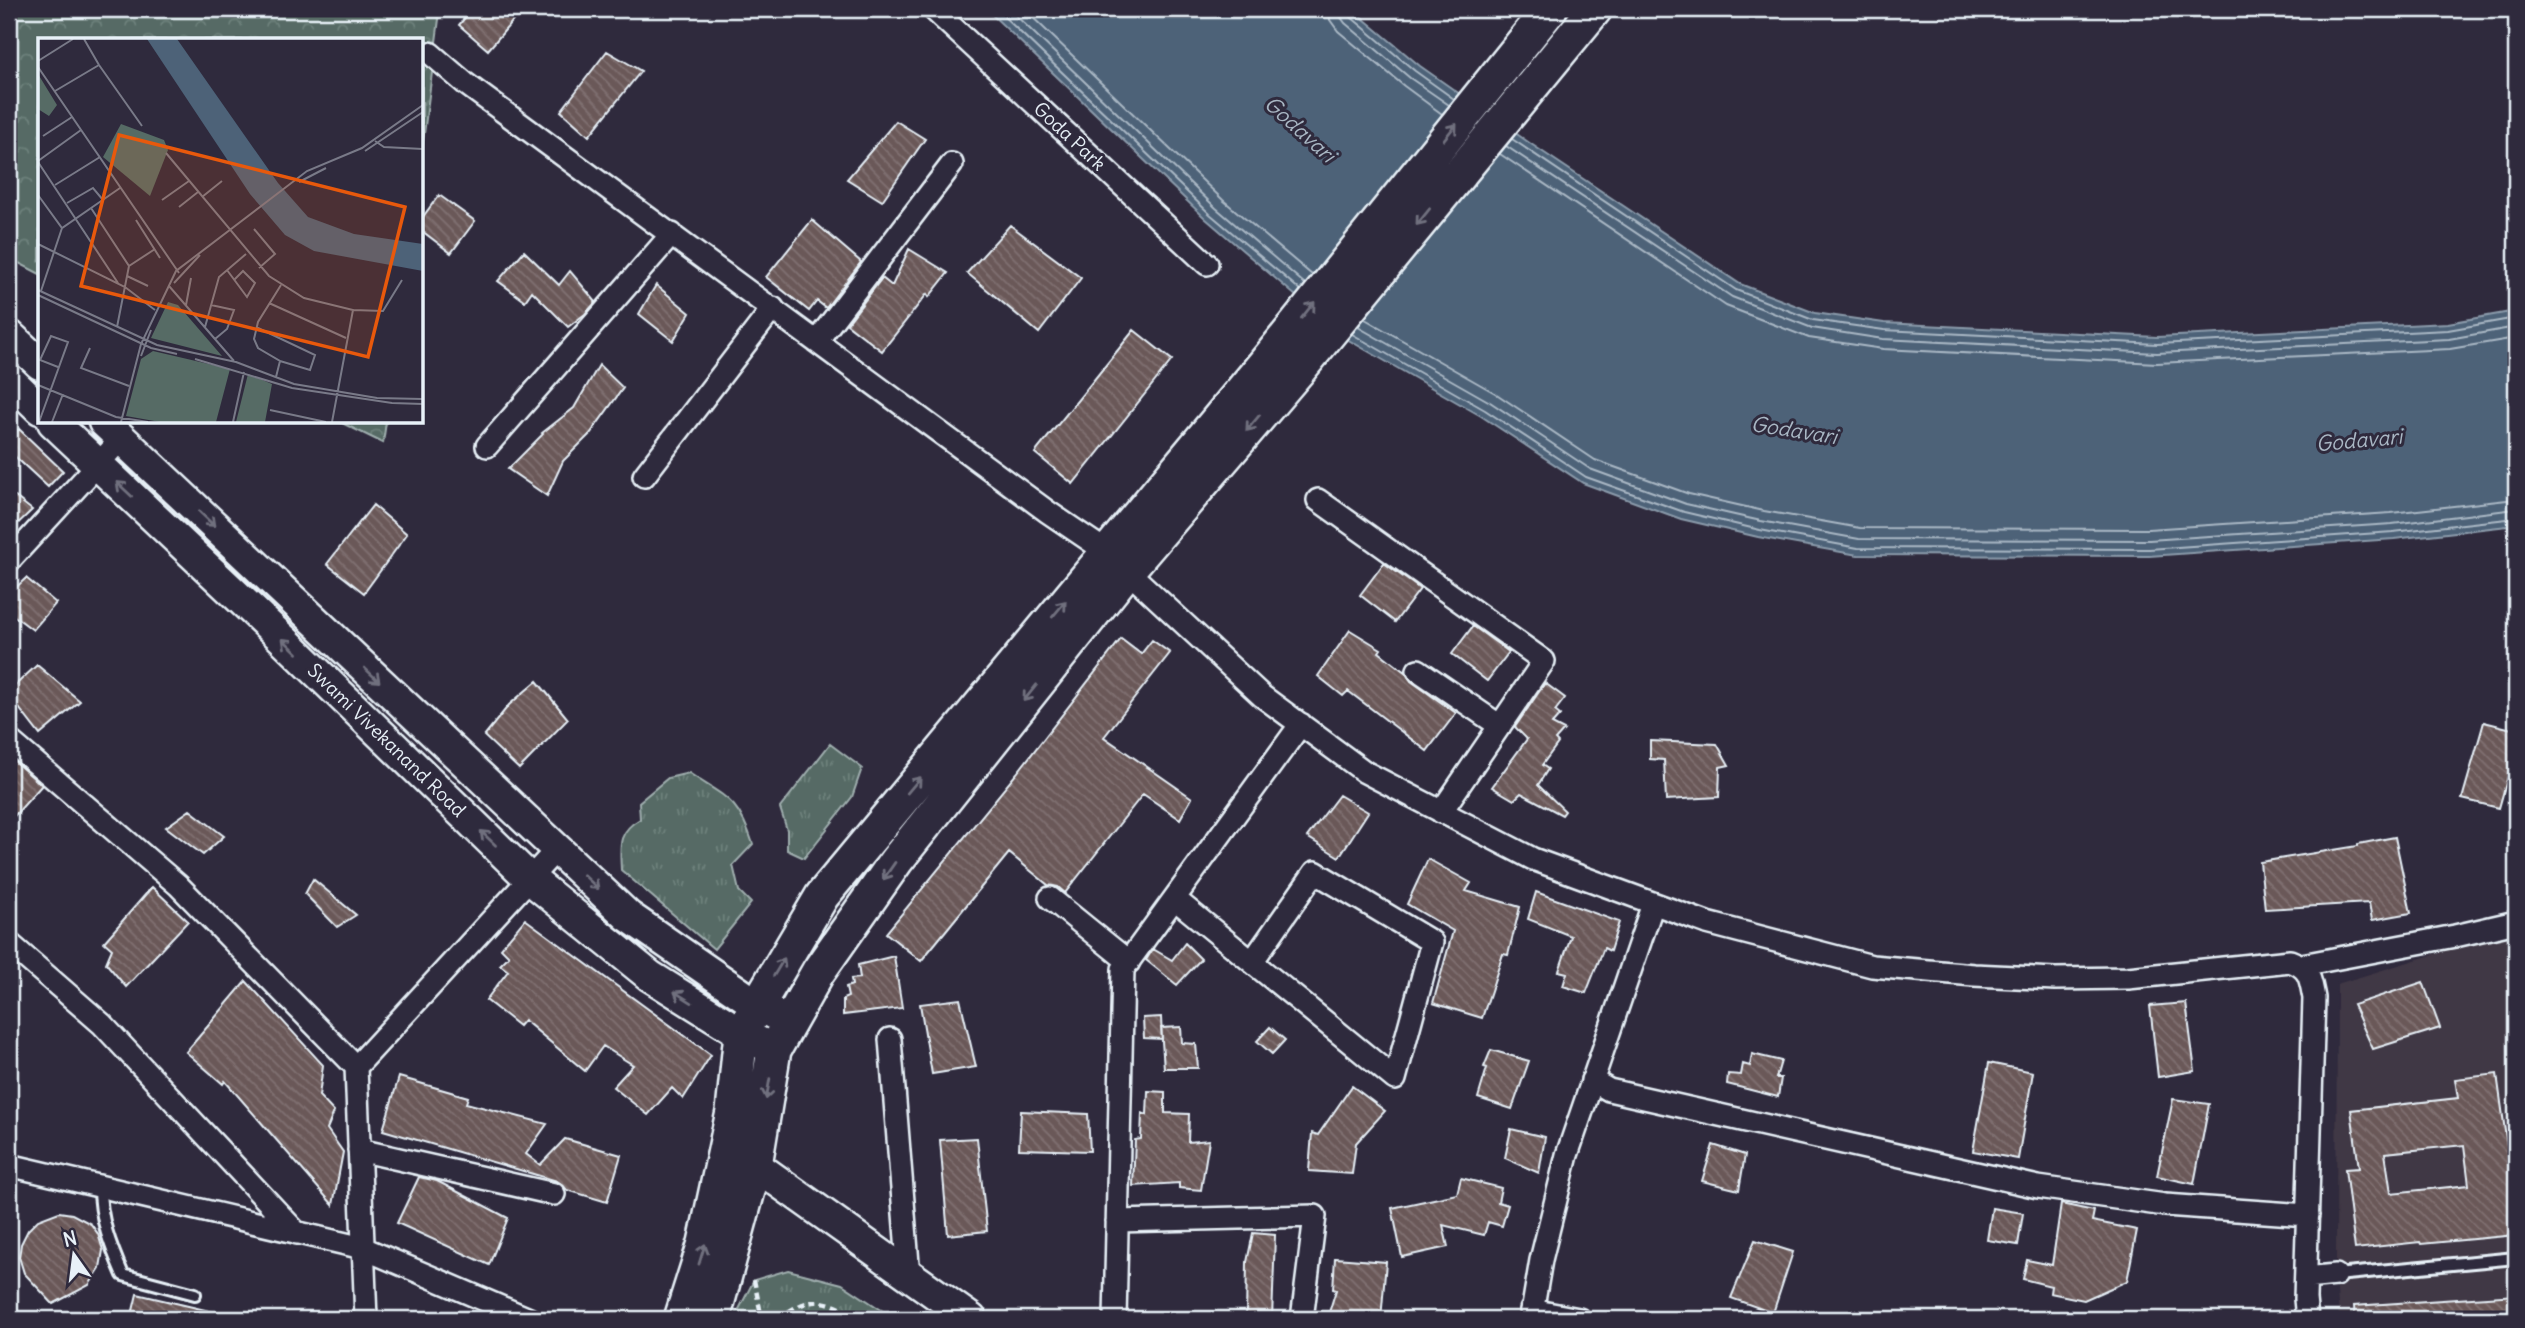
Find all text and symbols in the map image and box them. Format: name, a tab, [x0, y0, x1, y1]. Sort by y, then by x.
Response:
inset map	[38, 38, 424, 424]
water label: Godavari	[1259, 90, 1343, 170]
street label: Goda Park	[1029, 96, 1111, 176]
one-way arrow	[1443, 124, 1458, 142]
one-way arrow	[1415, 208, 1431, 226]
one-way arrow	[1300, 301, 1316, 319]
water label: Godavari	[1749, 410, 1841, 450]
one-way arrow	[1246, 414, 1261, 432]
water label: Godavari	[2315, 423, 2406, 457]
one-way arrow	[116, 481, 133, 498]
one-way arrow	[198, 511, 216, 527]
one-way arrow	[1051, 601, 1067, 619]
one-way arrow	[282, 637, 299, 654]
street label: Swami Vivekanand Road	[303, 658, 471, 822]
one-way arrow	[363, 667, 380, 684]
one-way arrow	[1023, 683, 1038, 701]
one-way arrow	[906, 776, 922, 794]
one-way arrow	[480, 830, 497, 847]
one-way arrow	[882, 861, 896, 880]
one-way arrow	[582, 873, 599, 890]
one-way arrow	[773, 958, 787, 978]
one-way arrow	[674, 990, 694, 1004]
one-way arrow	[760, 1077, 774, 1099]
north arrow	[38, 1220, 108, 1290]
text: N	[61, 1225, 79, 1252]
one-way arrow	[696, 1243, 709, 1265]

